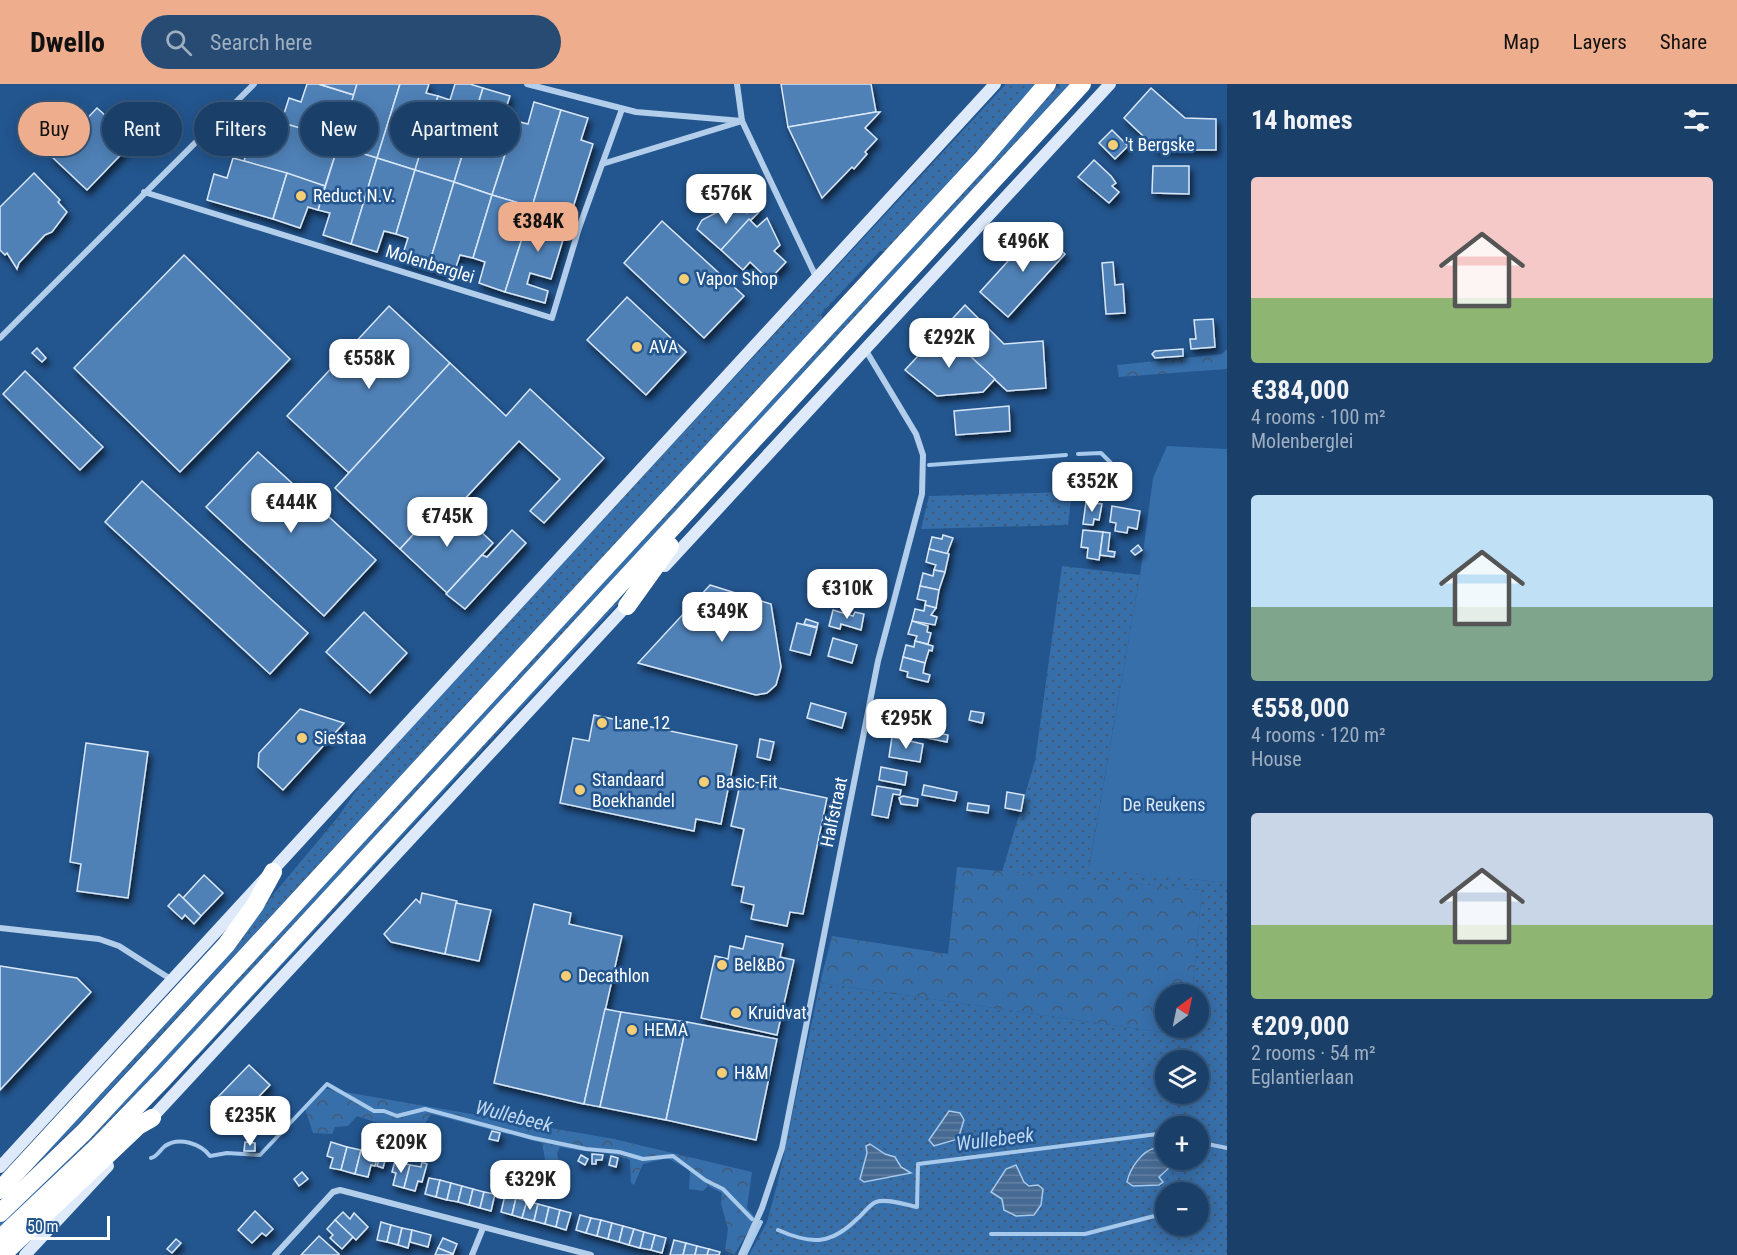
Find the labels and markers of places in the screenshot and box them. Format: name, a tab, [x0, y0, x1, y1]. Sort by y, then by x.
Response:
place label: 't Bergske	[1125, 134, 1195, 155]
marker: 't Bergske	[1106, 138, 1120, 152]
pin: €576K	[684, 174, 768, 225]
place label: Reduct N.V.	[313, 185, 395, 206]
marker: Reduct N.V.	[294, 189, 308, 203]
pin: €384K	[496, 202, 580, 253]
pin: €496K	[981, 222, 1065, 273]
place label: Vapor Shop	[696, 268, 778, 289]
marker: Vapor Shop	[677, 272, 691, 286]
pin: €292K	[907, 318, 991, 369]
place label: AVA	[649, 336, 679, 357]
pin: €558K	[327, 339, 411, 390]
marker: AVA	[630, 340, 644, 354]
pin: €352K	[1050, 462, 1134, 513]
pin: €444K	[249, 483, 333, 534]
pin: €745K	[405, 497, 489, 548]
pin: €310K	[805, 569, 889, 620]
pin: €349K	[680, 592, 764, 643]
pin: €295K	[864, 699, 948, 750]
place label: Lane 12	[614, 712, 670, 733]
marker: Lane 12	[595, 716, 609, 730]
place label: Siestaa	[314, 727, 367, 748]
marker: Siestaa	[295, 731, 309, 745]
place label: Standaard Boekhandel	[592, 769, 675, 811]
place label: Basic-Fit	[716, 771, 778, 792]
marker: Basic-Fit	[697, 775, 711, 789]
marker: Standaard Boekhandel	[573, 783, 587, 797]
place label: Bel&Bo	[734, 954, 785, 975]
marker: Bel&Bo	[715, 958, 729, 972]
place label: Decathlon	[578, 965, 650, 986]
marker: Decathlon	[559, 969, 573, 983]
place label: Kruidvat	[748, 1002, 807, 1023]
marker: Kruidvat	[729, 1006, 743, 1020]
place label: HEMA	[644, 1019, 689, 1040]
marker: HEMA	[625, 1023, 639, 1037]
place label: H&M	[734, 1062, 769, 1083]
marker: H&M	[715, 1066, 729, 1080]
pin: €235K	[208, 1096, 292, 1147]
pin: €209K	[359, 1123, 443, 1174]
pin: €329K	[488, 1160, 572, 1211]

